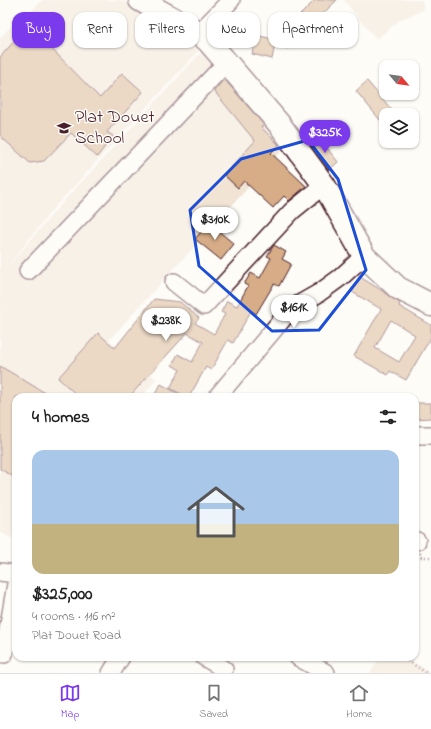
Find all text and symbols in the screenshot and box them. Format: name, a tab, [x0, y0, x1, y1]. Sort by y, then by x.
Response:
chip: Buy	[12, 12, 65, 48]
chip: Rent	[73, 12, 127, 48]
chip: Filters	[135, 12, 199, 48]
chip: New	[207, 12, 260, 48]
chip: Apartment	[268, 12, 358, 48]
north arrow	[379, 60, 419, 100]
map controls	[379, 60, 419, 148]
place label: Plat Douet School	[75, 105, 155, 152]
button: layers	[379, 108, 419, 148]
school or university icon: Plat Douet School	[56, 120, 72, 136]
pin: $325K	[297, 120, 353, 154]
text: $325K	[308, 123, 342, 142]
pin: $310K	[187, 207, 243, 241]
text: $310K	[200, 210, 230, 229]
pin: $161K	[266, 295, 322, 329]
text: $161K	[280, 298, 308, 317]
pin: $238K	[138, 308, 194, 342]
text: $238K	[151, 311, 181, 330]
text: 4 homes	[32, 405, 90, 430]
icon: filters	[377, 406, 399, 428]
icon: home	[180, 476, 252, 548]
text: $325,000	[32, 582, 92, 607]
text: 4 rooms · 116 m²	[32, 607, 115, 626]
text: Plat Douet Road	[32, 626, 121, 645]
tab: Map	[59, 682, 81, 722]
tab: Saved	[199, 682, 228, 722]
tab: Home	[346, 682, 372, 722]

